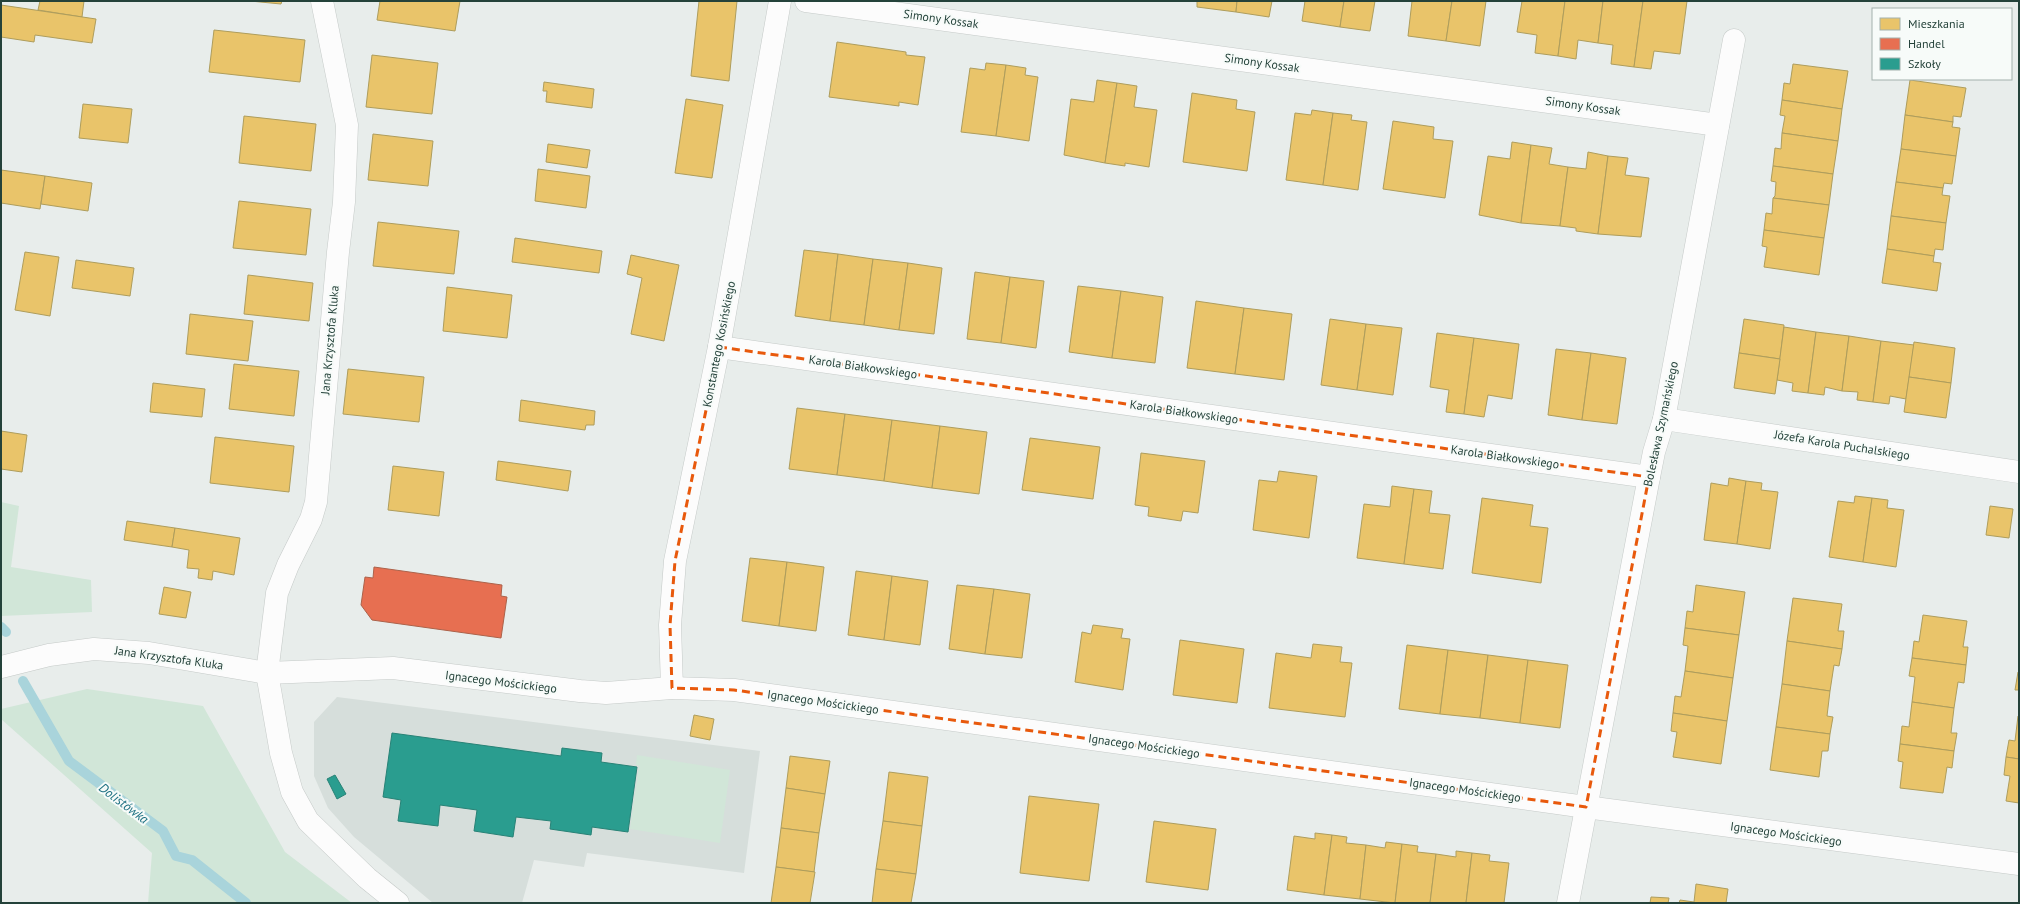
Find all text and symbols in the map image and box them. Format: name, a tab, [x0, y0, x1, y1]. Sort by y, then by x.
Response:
street label: Simony Kossak	[903, 6, 980, 31]
legend	[1872, 8, 2012, 80]
text: Mieszkania	[1908, 16, 1965, 31]
text: Handel	[1908, 36, 1945, 51]
street label: Simony Kossak	[1224, 50, 1301, 75]
text: Szkoły	[1908, 56, 1941, 71]
street label: Simony Kossak	[1545, 93, 1622, 118]
street label: Konstantego Kosińskiego	[699, 280, 738, 408]
street label: Jana Krzysztofa Kluka	[317, 285, 342, 396]
street label: Karola Białkowskiego	[808, 351, 918, 382]
street label: Bolesława Szymańskiego	[1640, 360, 1681, 488]
street label: Karola Białkowskiego	[1129, 396, 1239, 427]
street label: Józefa Karola Puchalskiego	[1772, 426, 1911, 463]
street label: Karola Białkowskiego	[1450, 441, 1560, 472]
street label: Jana Krzysztofa Kluka	[113, 642, 224, 673]
street label: Ignacego Mościckiego	[444, 667, 558, 696]
street label: Ignacego Mościckiego	[766, 686, 880, 717]
street label: Ignacego Mościckiego	[1087, 730, 1201, 761]
street label: Ignacego Mościckiego	[1408, 774, 1522, 805]
water label: Dolistówka	[95, 779, 152, 828]
street label: Ignacego Mościckiego	[1729, 818, 1843, 849]

